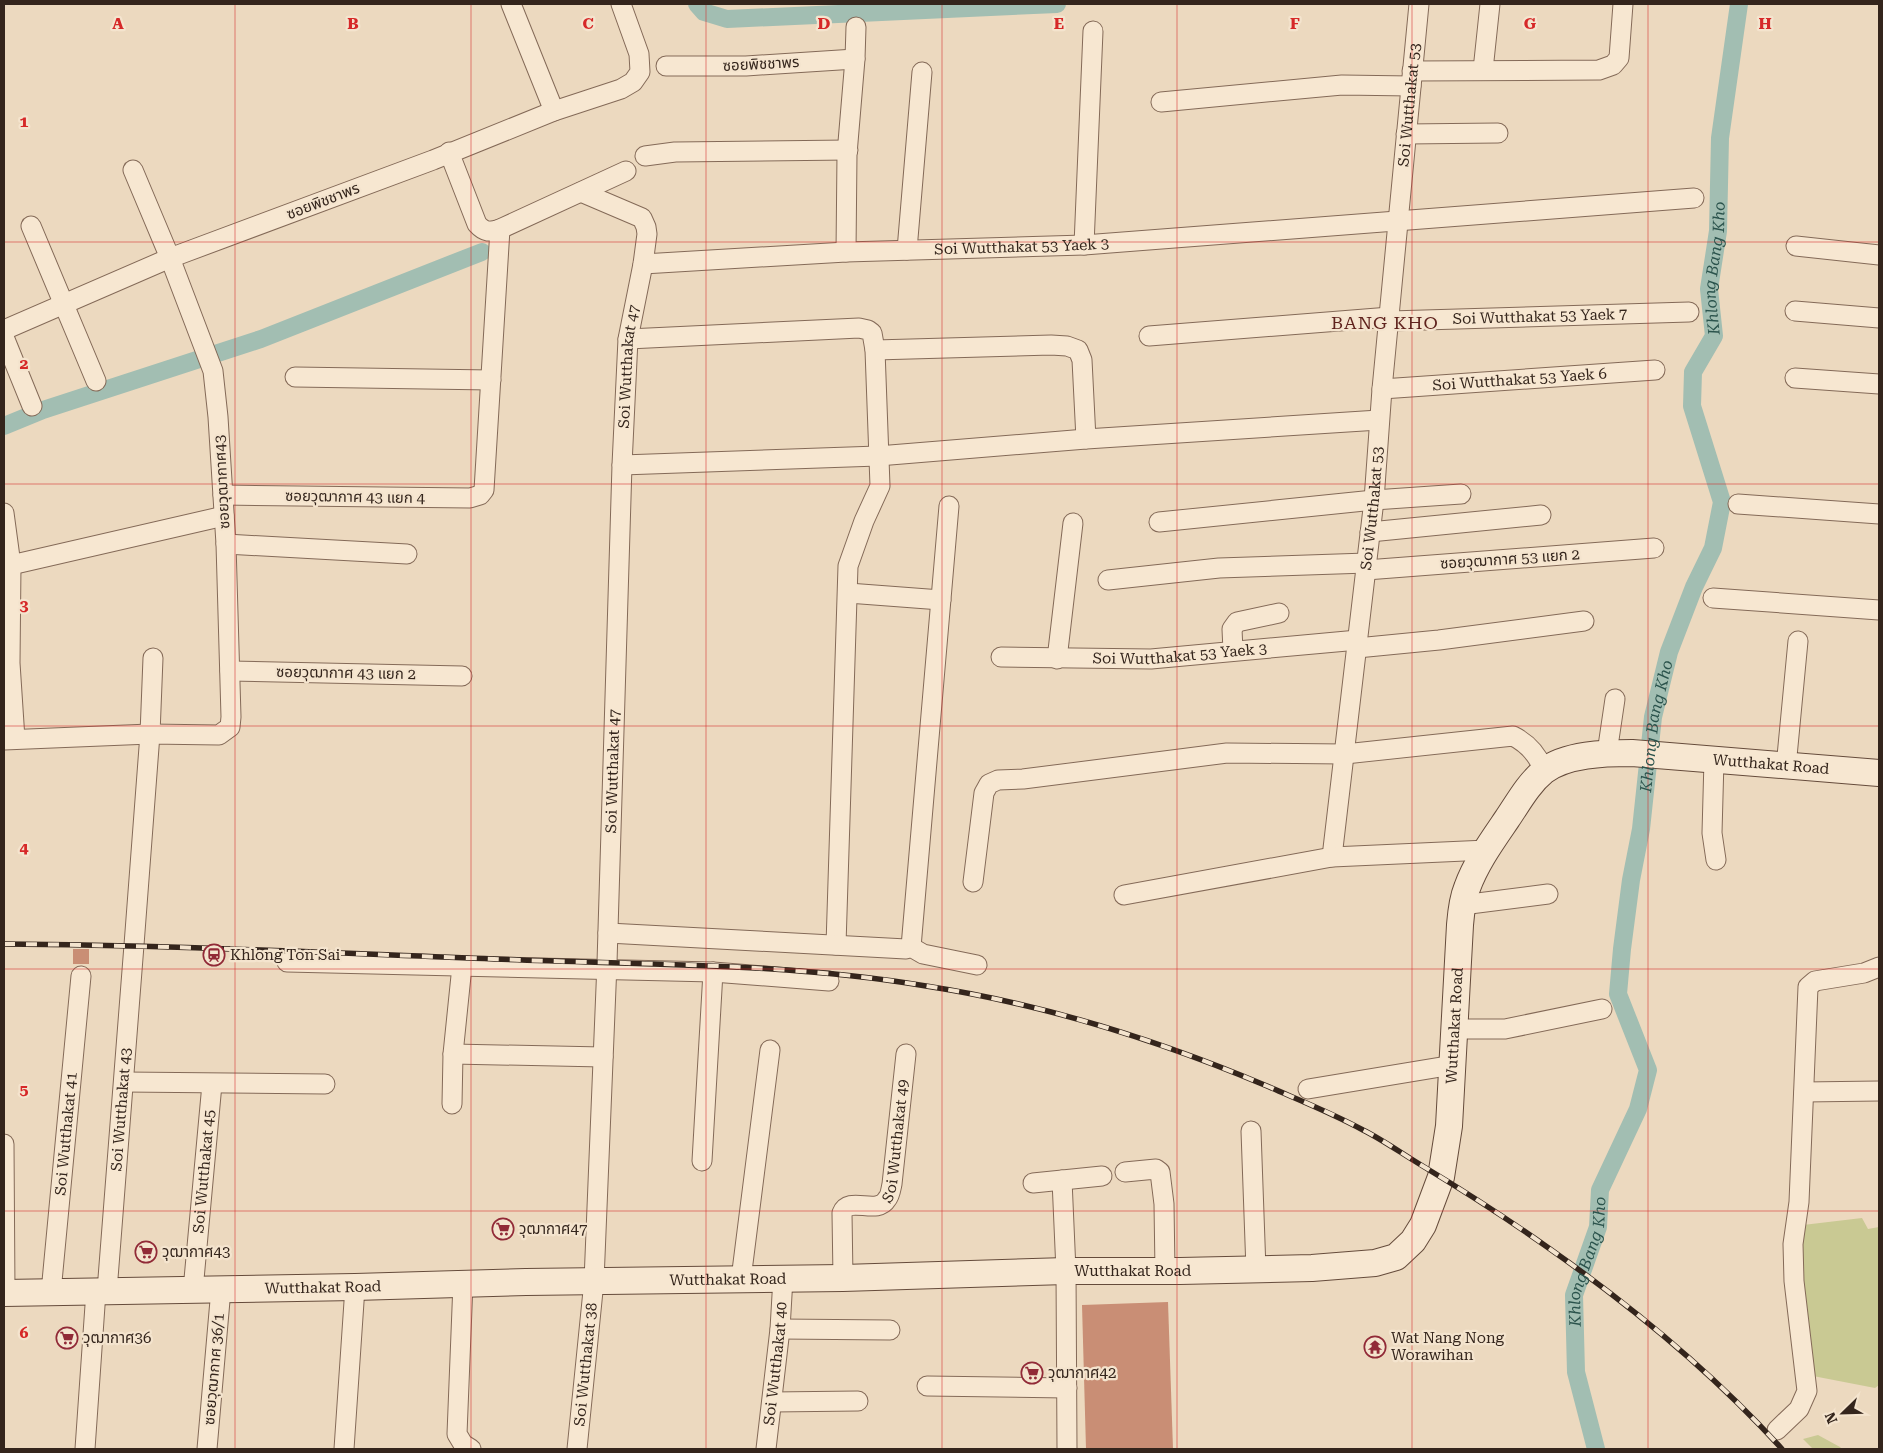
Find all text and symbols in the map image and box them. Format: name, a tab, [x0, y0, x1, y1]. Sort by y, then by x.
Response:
text: A	[112, 14, 124, 33]
text: B	[347, 14, 359, 33]
text: C	[582, 14, 594, 33]
text: D	[818, 14, 831, 33]
text: E	[1054, 14, 1064, 33]
text: F	[1290, 14, 1300, 33]
text: G	[1524, 14, 1537, 33]
text: H	[1758, 14, 1772, 33]
street label: Soi Wutthakat 53	[1394, 42, 1424, 168]
street label: ซอยพิชชาพร	[722, 53, 800, 75]
text: 1	[20, 112, 29, 131]
street label: ซอยพิชชาพร	[284, 179, 362, 223]
water label: Khlong Bang Kho	[1700, 201, 1729, 337]
street label: Soi Wutthakat 53 Yaek 3	[934, 234, 1110, 258]
street label: Soi Wutthakat 47	[615, 303, 644, 429]
street label: Soi Wutthakat 53 Yaek 7	[1452, 305, 1628, 328]
district label: BANG KHO	[1331, 312, 1439, 333]
text: 2	[20, 354, 29, 373]
street label: Soi Wutthakat 53 Yaek 6	[1432, 364, 1608, 394]
street label: ซอยวุฒากาศ43	[211, 434, 233, 530]
street label: Soi Wutthakat 53	[1357, 446, 1387, 571]
street label: ซอยวุฒากาศ 43 แยก 4	[285, 487, 426, 507]
street label: ซอยวุฒากาศ 53 แยก 2	[1440, 545, 1580, 573]
text: 3	[20, 596, 29, 615]
street label: Soi Wutthakat 53 Yaek 3	[1092, 639, 1268, 668]
water label: Khlong Bang Kho	[1636, 658, 1677, 794]
street label: ซอยวุฒากาศ 43 แยก 2	[276, 663, 416, 683]
street label: Soi Wutthakat 47	[602, 709, 624, 834]
street label: Wutthakat Road	[1712, 751, 1830, 778]
text: 4	[20, 838, 29, 857]
station icon: Khlong Ton Sai	[202, 943, 226, 967]
place label: Khlong Ton Sai	[230, 946, 341, 964]
street label: Wutthakat Road	[1442, 966, 1467, 1084]
street label: Soi Wutthakat 43	[107, 1047, 135, 1172]
street label: Soi Wutthakat 41	[51, 1071, 81, 1196]
street label: Soi Wutthakat 49	[878, 1078, 912, 1206]
text: 5	[20, 1080, 29, 1099]
street label: Soi Wutthakat 45	[189, 1109, 219, 1234]
water label: Khlong Bang Kho	[1565, 1196, 1610, 1328]
supermarket icon: วุฒากาศ47	[491, 1217, 515, 1241]
place label: วุฒากาศ47	[519, 1220, 587, 1238]
supermarket icon: วุฒากาศ43	[134, 1240, 158, 1264]
place label: วุฒากาศ43	[162, 1243, 230, 1261]
street label: Wutthakat Road	[1074, 1262, 1192, 1280]
street label: Wutthakat Road	[669, 1270, 787, 1289]
street label: Wutthakat Road	[264, 1277, 382, 1298]
street label: Soi Wutthakat 40	[760, 1301, 791, 1426]
street label: Soi Wutthakat 38	[570, 1302, 601, 1427]
street label: ซอยวุฒากาศ 36/1	[200, 1312, 228, 1426]
text: 6	[20, 1323, 29, 1342]
supermarket icon: วุฒากาศ36	[55, 1326, 79, 1350]
place label: วุฒากาศ36	[83, 1329, 151, 1347]
place label: Wat Nang Nong Worawihan	[1391, 1329, 1505, 1364]
temple icon: Wat Nang Nong Worawihan	[1363, 1335, 1387, 1359]
supermarket icon: วุฒากาศ42	[1020, 1361, 1044, 1385]
place label: วุฒากาศ42	[1048, 1364, 1116, 1382]
north arrow	[1818, 1388, 1868, 1438]
text: N	[1821, 1410, 1841, 1426]

